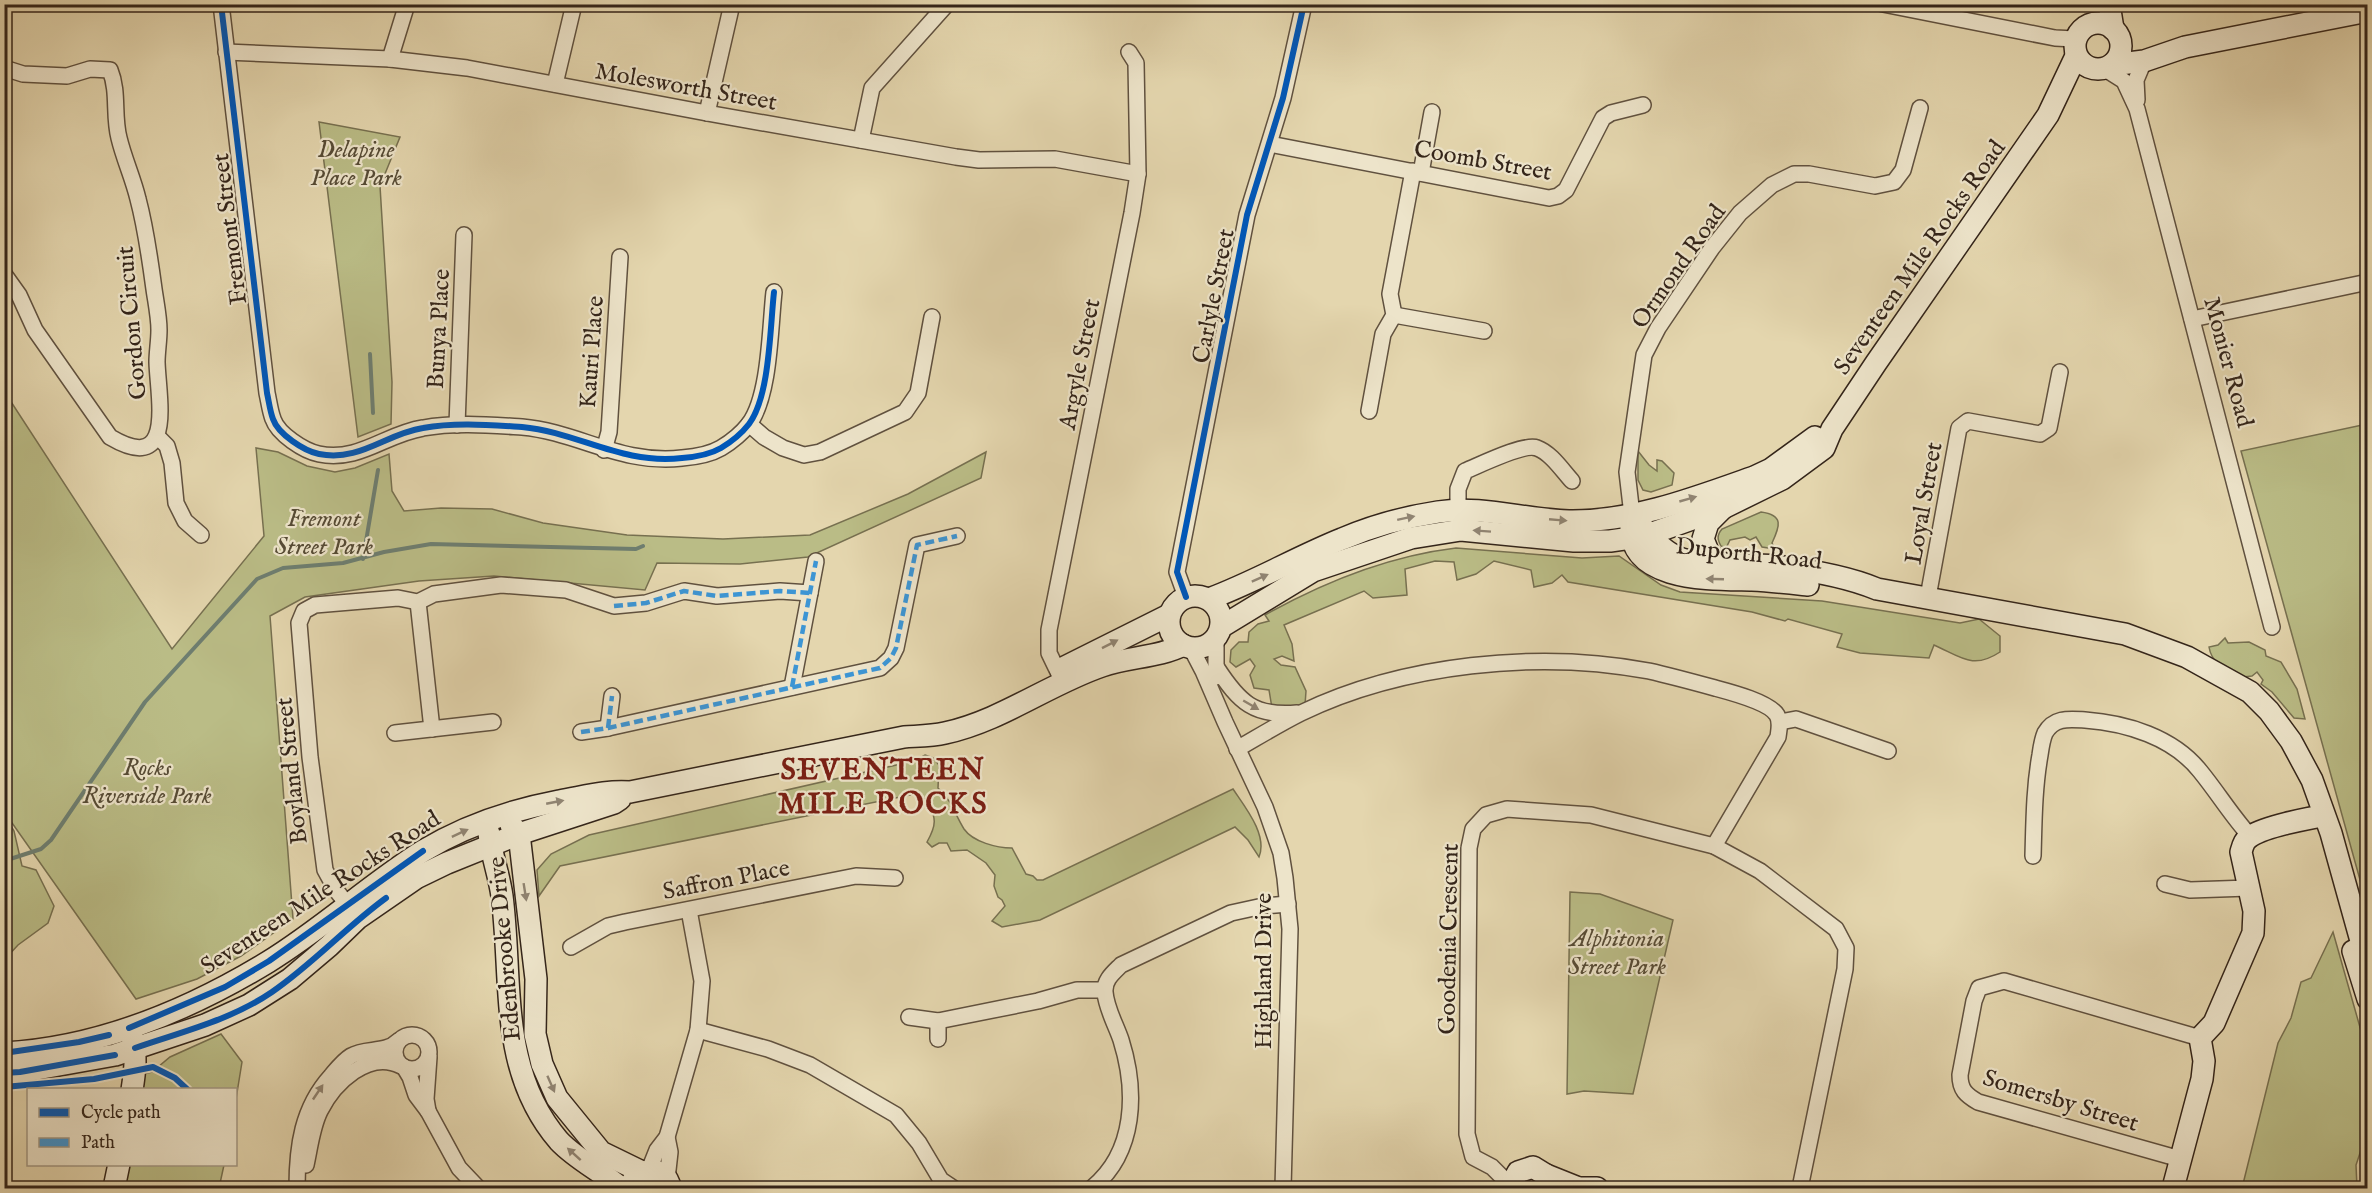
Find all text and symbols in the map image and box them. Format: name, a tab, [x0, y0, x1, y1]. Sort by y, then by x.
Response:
street label: Molesworth Street	[592, 56, 779, 119]
street label: Coomb Street	[1412, 134, 1554, 189]
street label: Seventeen Mile Rocks Road	[1827, 134, 2013, 381]
park label: Delapine Place Park	[310, 135, 402, 194]
street label: Fremont Street	[206, 152, 255, 306]
street label: Ormond Road	[1625, 198, 1734, 335]
street label: Carlyle Street	[1186, 226, 1243, 366]
street label: Gordon Circuit	[110, 245, 155, 401]
street label: Bunya Place	[421, 268, 458, 390]
street label: Monier Road	[2195, 294, 2260, 431]
street label: Kauri Place	[573, 295, 612, 409]
street label: Argyle Street	[1052, 296, 1108, 433]
street label: Loyal Street	[1898, 440, 1950, 567]
one-way arrow	[1679, 493, 1697, 503]
park label: Fremont Street Park	[275, 504, 374, 563]
one-way arrow	[1397, 513, 1415, 523]
one-way arrow	[1549, 515, 1568, 525]
one-way arrow	[1472, 527, 1491, 536]
street label: Duporth Road	[1674, 531, 1824, 578]
one-way arrow	[1252, 573, 1270, 583]
one-way arrow	[1705, 574, 1724, 583]
one-way arrow	[1101, 639, 1118, 649]
street label: Boyland Street	[269, 696, 316, 846]
one-way arrow	[1243, 700, 1259, 711]
district label: SEVENTEEN MILE ROCKS	[778, 752, 988, 824]
park label: Rocks Riverside Park	[82, 753, 212, 812]
one-way arrow	[545, 797, 564, 806]
street label: Seventeen Mile Rocks Road	[195, 804, 447, 982]
one-way arrow	[451, 827, 469, 837]
street label: Goodenia Crescent	[1432, 843, 1467, 1035]
street label: Saffron Place	[660, 853, 792, 908]
street label: Edenbrooke Drive	[482, 855, 529, 1043]
one-way arrow	[521, 883, 530, 902]
street label: Highland Drive	[1249, 893, 1280, 1049]
park label: Alphitonia Street Park	[1567, 924, 1667, 983]
street label: Somersby Street	[1979, 1063, 2142, 1140]
one-way arrow	[546, 1075, 556, 1093]
one-way arrow	[312, 1084, 323, 1100]
legend	[27, 1088, 237, 1166]
text: Cycle path	[81, 1102, 161, 1125]
text: Path	[81, 1132, 115, 1155]
one-way arrow	[567, 1148, 582, 1161]

